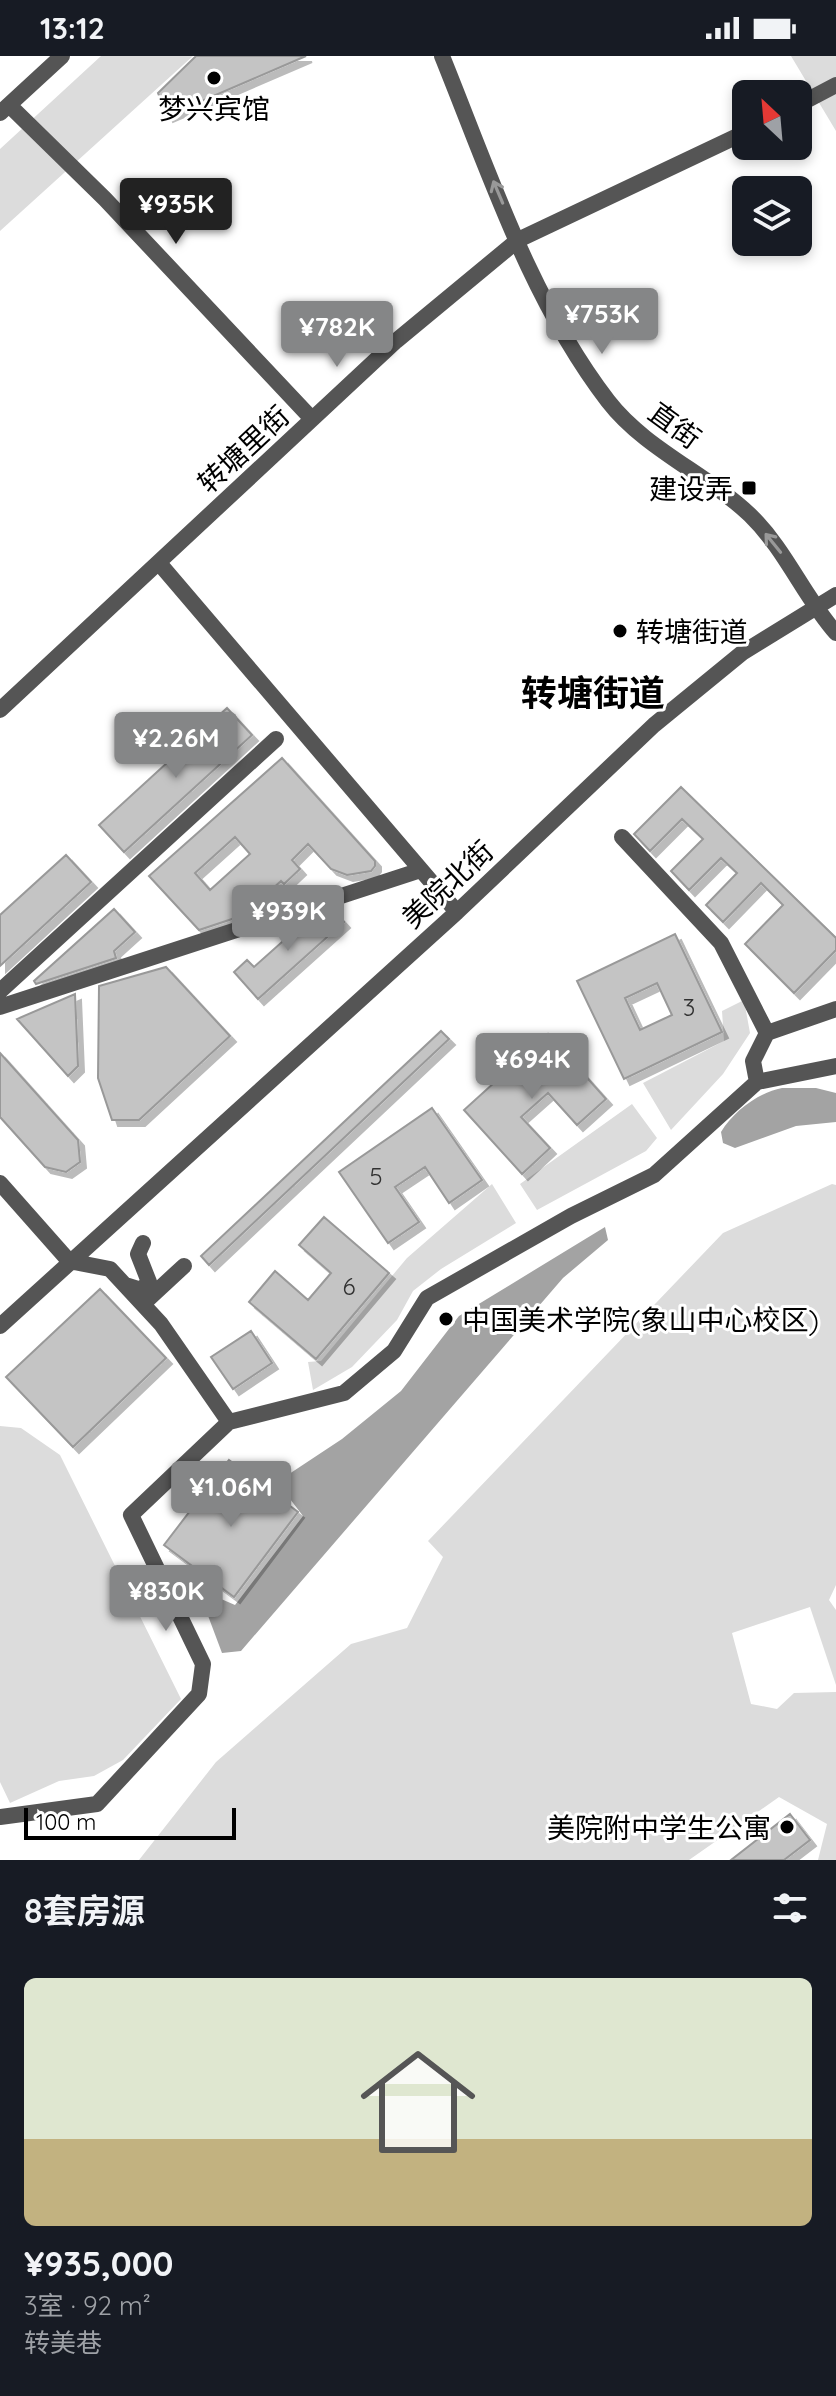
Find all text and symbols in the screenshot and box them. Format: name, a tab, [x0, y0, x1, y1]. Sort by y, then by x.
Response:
text: 13:12	[40, 9, 105, 47]
marker: 梦兴宾馆	[205, 69, 223, 87]
north arrow	[732, 80, 812, 160]
map controls	[732, 80, 812, 256]
place label: 梦兴宾馆	[158, 91, 270, 126]
button: layers	[732, 176, 812, 256]
pin: ¥935K	[120, 178, 232, 246]
one-way arrow	[490, 180, 504, 205]
text: ¥935K	[138, 187, 214, 220]
pin: ¥753K	[546, 288, 658, 356]
text: ¥753K	[564, 297, 640, 330]
pin: ¥782K	[281, 301, 393, 369]
text: ¥782K	[299, 310, 375, 343]
street label: 直街	[642, 394, 708, 456]
street label: 转塘里街	[190, 398, 296, 500]
place label: 建设弄	[649, 471, 733, 506]
marker: 建设弄	[740, 479, 758, 497]
one-way arrow	[764, 533, 782, 554]
place label: 转塘街道	[636, 614, 748, 649]
marker: 转塘街道	[611, 622, 629, 640]
district label: 转塘街道	[521, 670, 665, 715]
pin: ¥2.26M	[111, 712, 241, 780]
text: ¥2.26M	[132, 721, 220, 754]
street label: 美院北街	[394, 833, 500, 935]
pin: ¥939K	[232, 885, 344, 953]
text: ¥939K	[250, 894, 326, 927]
house number: 3	[683, 992, 695, 1022]
pin: ¥694K	[476, 1033, 588, 1101]
text: ¥694K	[494, 1042, 570, 1075]
house number: 5	[369, 1161, 383, 1191]
house number: 6	[343, 1271, 356, 1301]
place label: 中国美术学院(象山中心校区)	[462, 1302, 819, 1337]
marker: 中国美术学院(象山中心校区)	[437, 1310, 455, 1328]
pin: ¥1.06M	[166, 1461, 296, 1529]
text: ¥1.06M	[189, 1470, 273, 1503]
pin: ¥830K	[110, 1565, 222, 1633]
text: ¥830K	[128, 1574, 204, 1607]
scale bar	[24, 1804, 236, 1840]
text: 100 m	[36, 1808, 96, 1836]
place label: 美院附中学生公寓	[547, 1810, 771, 1845]
marker: 美院附中学生公寓	[778, 1818, 796, 1836]
icon: filters	[768, 1886, 812, 1930]
text: 8套房源	[24, 1889, 145, 1932]
icon: home	[346, 2030, 490, 2174]
text: ¥935,000	[24, 2242, 173, 2285]
text: 3室 · 92 m²	[24, 2289, 151, 2322]
text: 转美巷	[24, 2326, 102, 2359]

